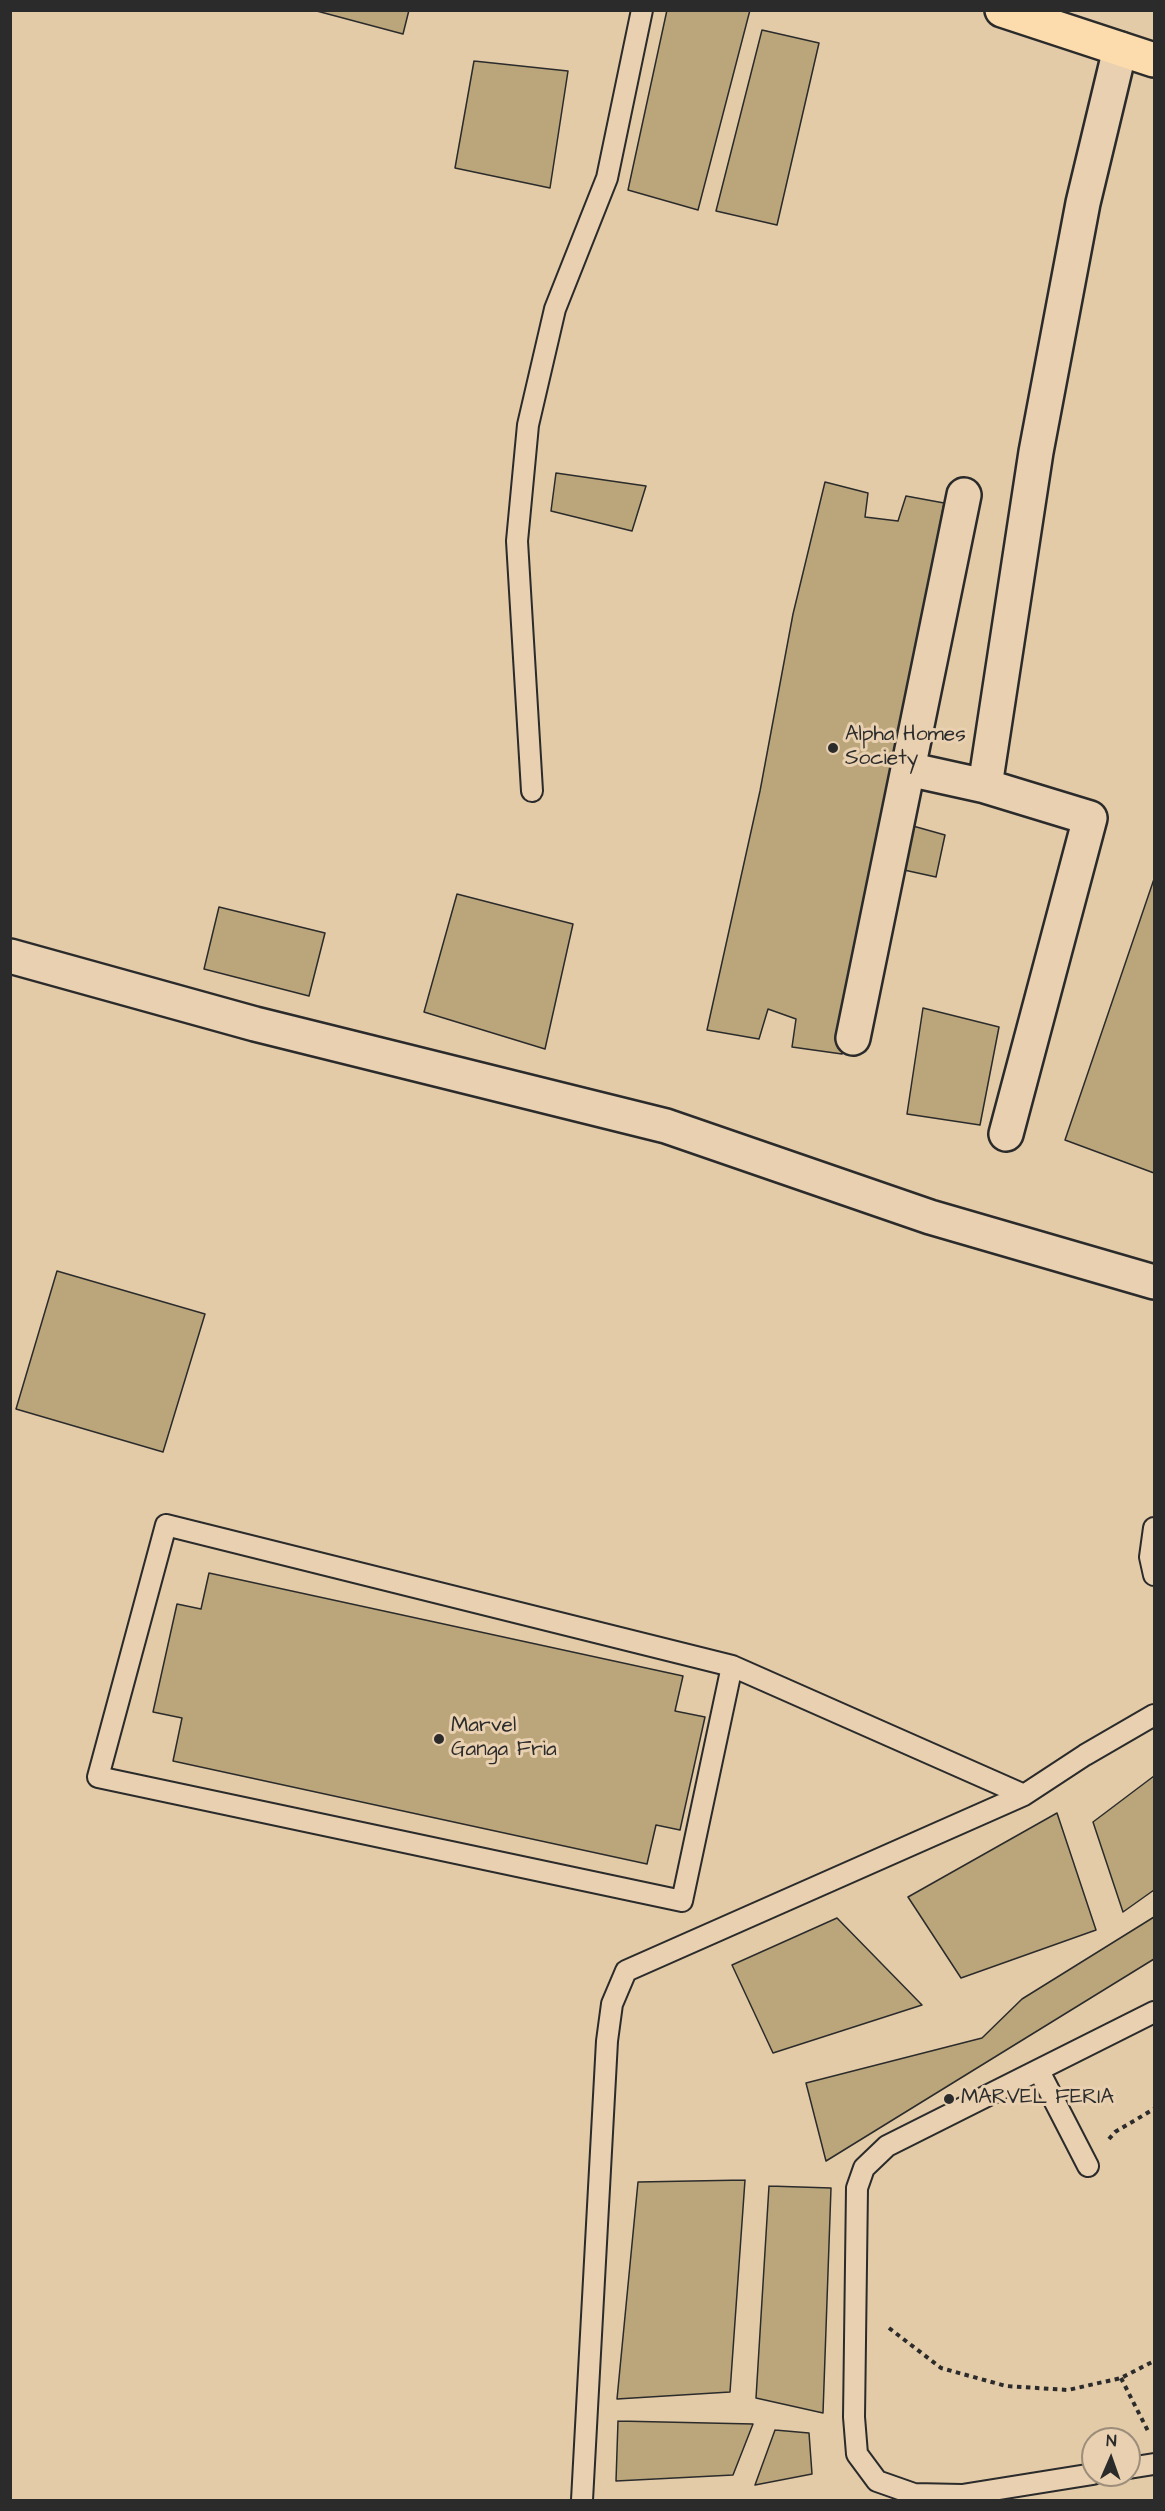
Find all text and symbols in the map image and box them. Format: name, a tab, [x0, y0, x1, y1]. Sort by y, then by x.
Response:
place label: Alpha Homes Society	[845, 723, 966, 773]
marker: Alpha Homes Society	[826, 741, 840, 755]
place label: Marvel Ganga Fria	[451, 1714, 557, 1764]
marker: Marvel Ganga Fria	[432, 1732, 446, 1746]
place label: MARVEL FERIA	[961, 2086, 1114, 2112]
marker: MARVEL FERIA	[942, 2092, 956, 2106]
north arrow	[1081, 2427, 1141, 2487]
text: N	[1106, 2430, 1117, 2452]

